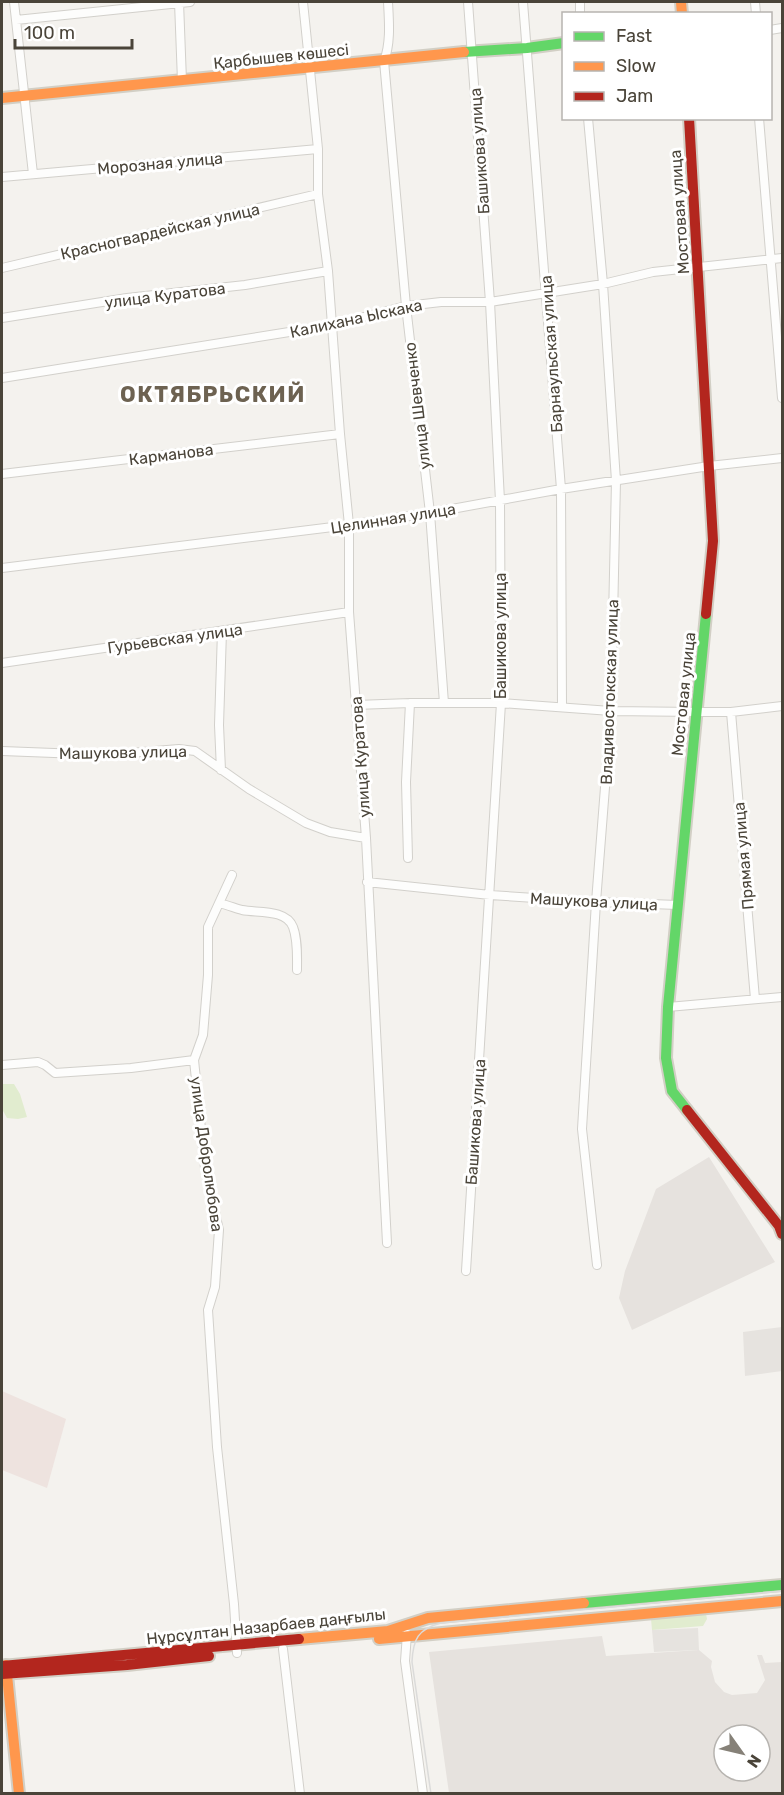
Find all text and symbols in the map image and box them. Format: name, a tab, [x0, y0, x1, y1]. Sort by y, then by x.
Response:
scale bar	[15, 12, 132, 50]
legend	[562, 12, 772, 120]
text: 100 m	[24, 22, 75, 44]
text: Fast	[616, 25, 652, 47]
street label: Қарбышев көшесі	[212, 40, 350, 73]
text: Slow	[616, 55, 656, 77]
text: Jam	[616, 85, 653, 107]
street label: Башикова улица	[466, 87, 493, 215]
street label: Морозная улица	[96, 149, 224, 178]
street label: Мостовая улица	[666, 149, 693, 275]
street label: Красногвардейская улица	[59, 199, 262, 264]
street label: Барнаульская улица	[537, 275, 566, 433]
street label: улица Куратова	[104, 279, 227, 312]
street label: Калихана Ыскака	[288, 295, 424, 342]
street label: улица Шевченко	[400, 341, 435, 471]
district label: ОКТЯБРЬСКИЙ	[120, 381, 306, 408]
street label: Карманова	[128, 440, 214, 469]
street label: Целинная улица	[329, 499, 457, 538]
street label: Башикова улица	[491, 573, 510, 699]
street label: Владивостокская улица	[597, 599, 622, 785]
street label: Гурьевская улица	[106, 620, 244, 657]
street label: Мостовая улица	[668, 631, 699, 757]
street label: улица Куратова	[347, 696, 374, 818]
street label: Машукова улица	[59, 742, 187, 763]
street label: Прямая улица	[729, 801, 758, 911]
street label: Машукова улица	[530, 889, 658, 914]
street label: Башикова улица	[462, 1058, 489, 1186]
street label: улица Добролюбова	[186, 1075, 227, 1233]
street label: Нұрсұлтан Назарбаев даңғылы	[145, 1604, 387, 1649]
north arrow	[712, 1723, 772, 1783]
text: N	[743, 1751, 765, 1771]

